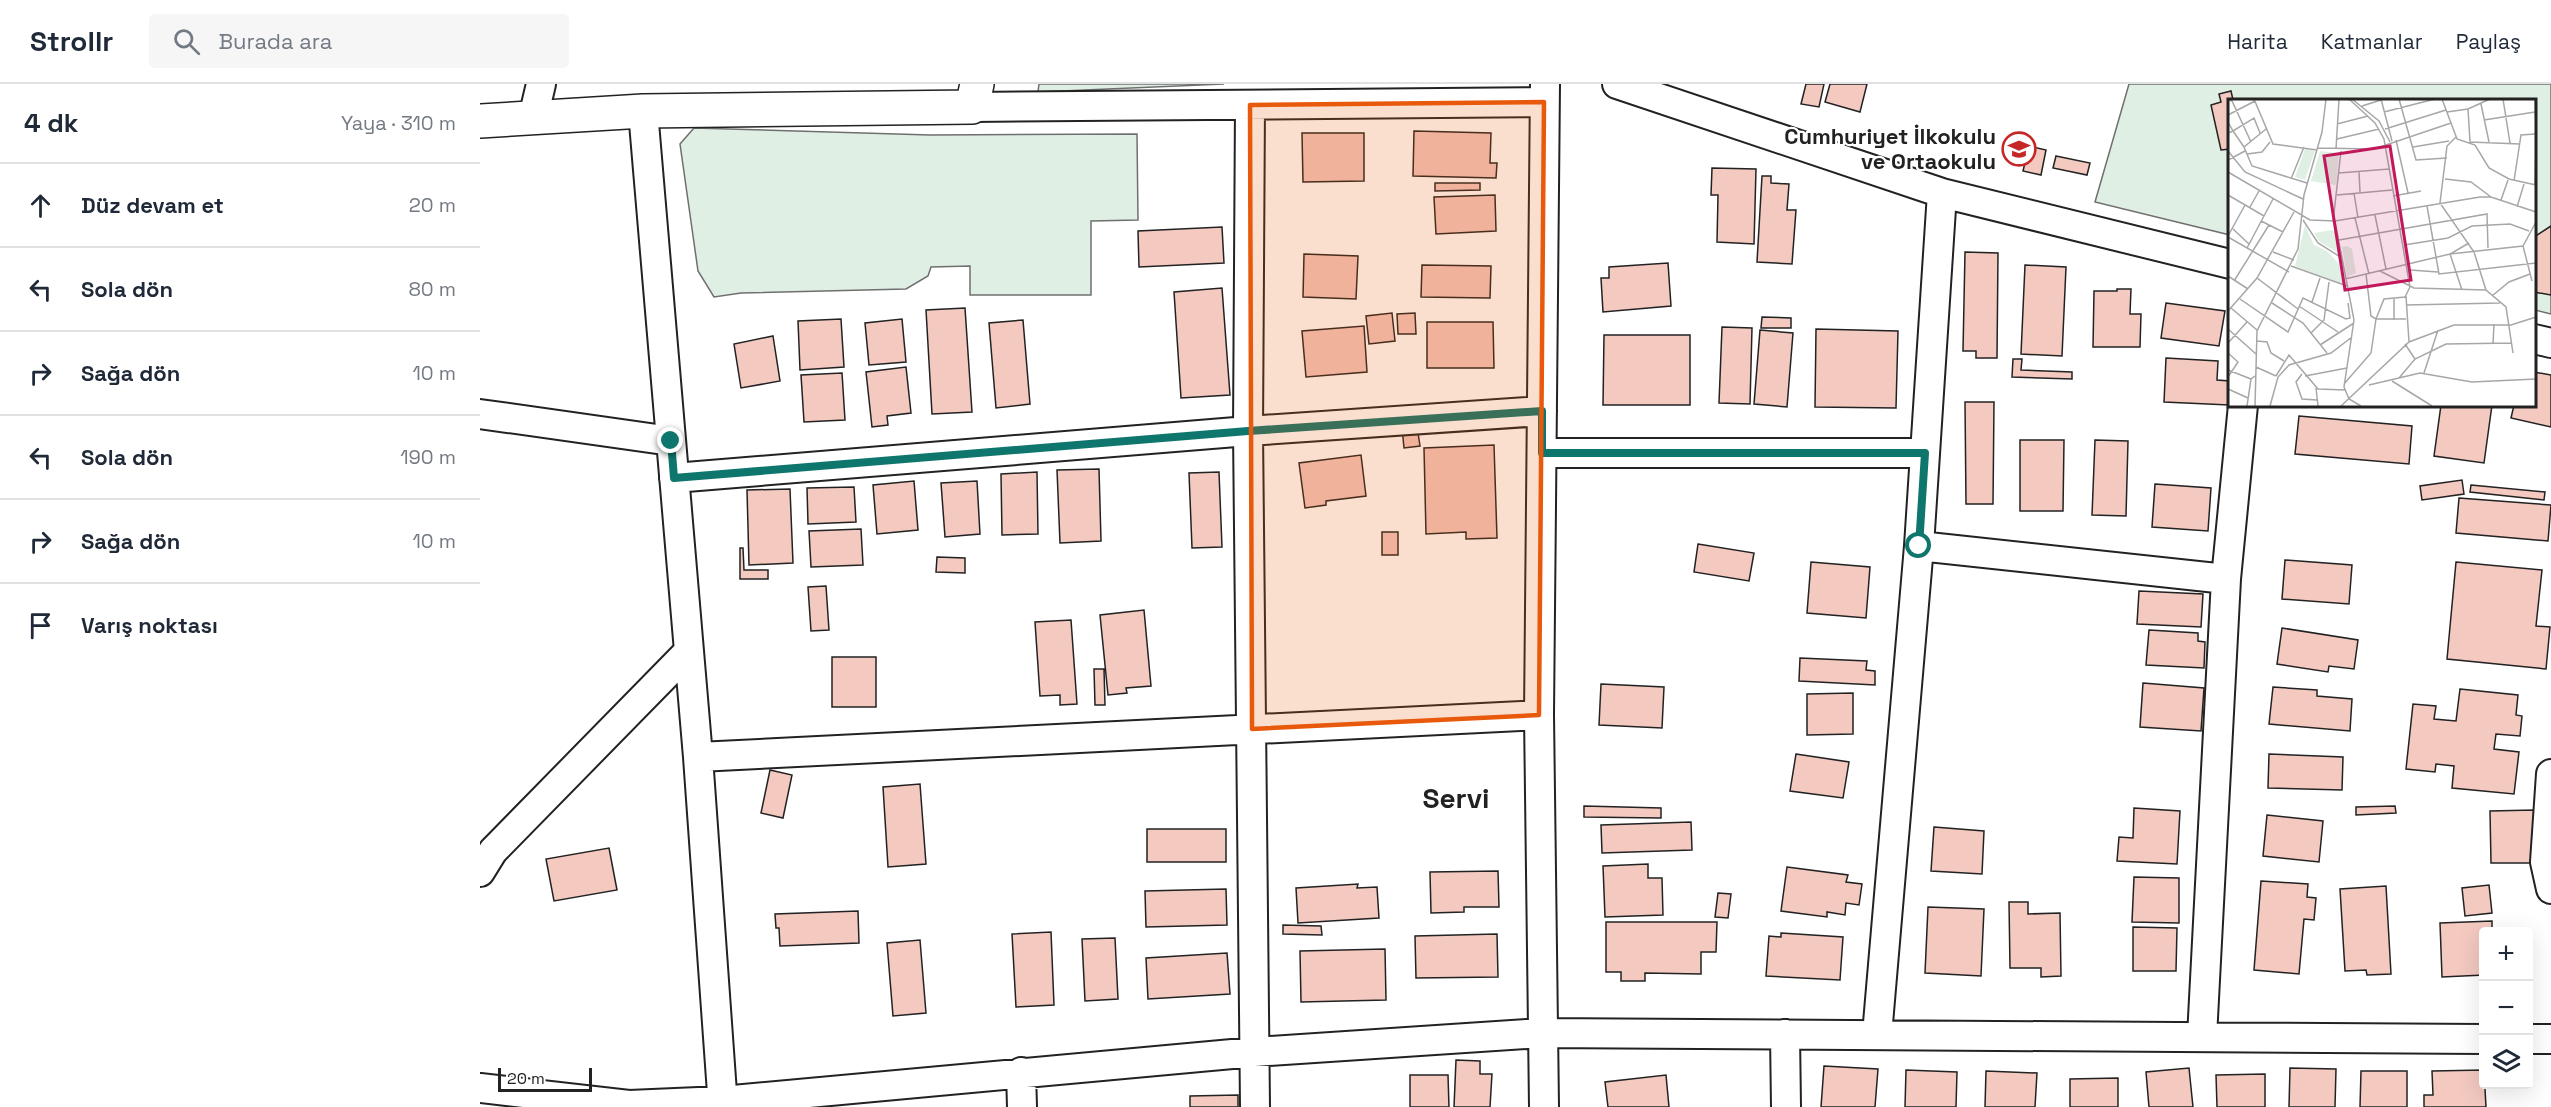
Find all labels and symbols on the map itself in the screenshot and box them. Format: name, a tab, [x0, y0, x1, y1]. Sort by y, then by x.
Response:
inset map	[2228, 99, 2536, 406]
place label: Cumhuriyet İlkokulu ve Ortaokulu	[1784, 122, 1996, 175]
school or university icon: Cumhuriyet İlkokulu ve Ortaokulu	[2001, 131, 2037, 167]
route end	[657, 427, 683, 453]
route start	[1905, 532, 1931, 558]
district label: Servi	[1422, 780, 1490, 816]
scale bar	[498, 1065, 592, 1092]

